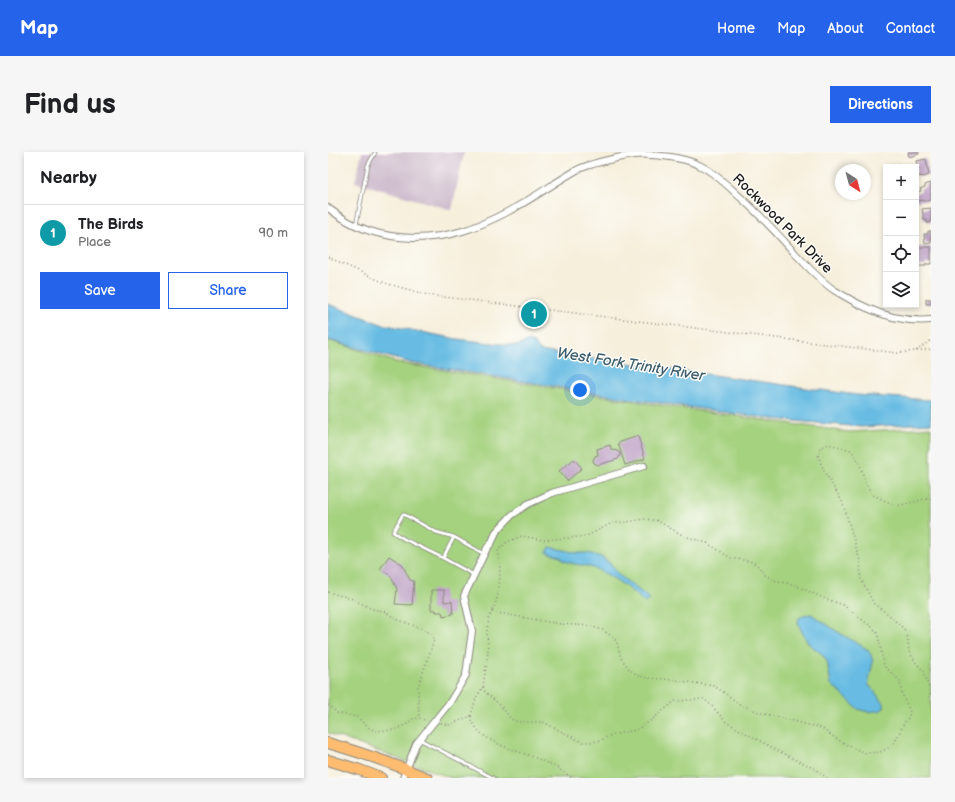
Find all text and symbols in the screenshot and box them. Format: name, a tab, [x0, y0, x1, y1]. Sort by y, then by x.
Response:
text: Map	[20, 17, 58, 40]
text: Home	[717, 20, 755, 37]
text: Map	[777, 20, 805, 37]
text: About	[827, 20, 864, 37]
text: Contact	[886, 20, 935, 37]
button: Directions	[830, 86, 931, 123]
text: Find us	[24, 88, 116, 121]
north arrow	[835, 164, 871, 200]
map controls	[883, 164, 919, 308]
button: +	[883, 164, 919, 200]
text: Nearby	[40, 168, 97, 188]
street label: Rockwood Park Drive	[729, 170, 836, 277]
button: −	[883, 200, 919, 236]
text: The Birds	[78, 215, 143, 234]
text: 1	[50, 225, 56, 241]
text: 90 m	[259, 225, 288, 241]
text: Place	[78, 234, 111, 250]
button: locate	[883, 236, 919, 272]
button: Save	[40, 272, 160, 309]
button: Share	[168, 272, 288, 309]
button: layers	[883, 272, 919, 308]
pin: 1	[521, 299, 547, 329]
water label: West Fork Trinity River	[556, 343, 708, 386]
your location	[570, 380, 590, 400]

